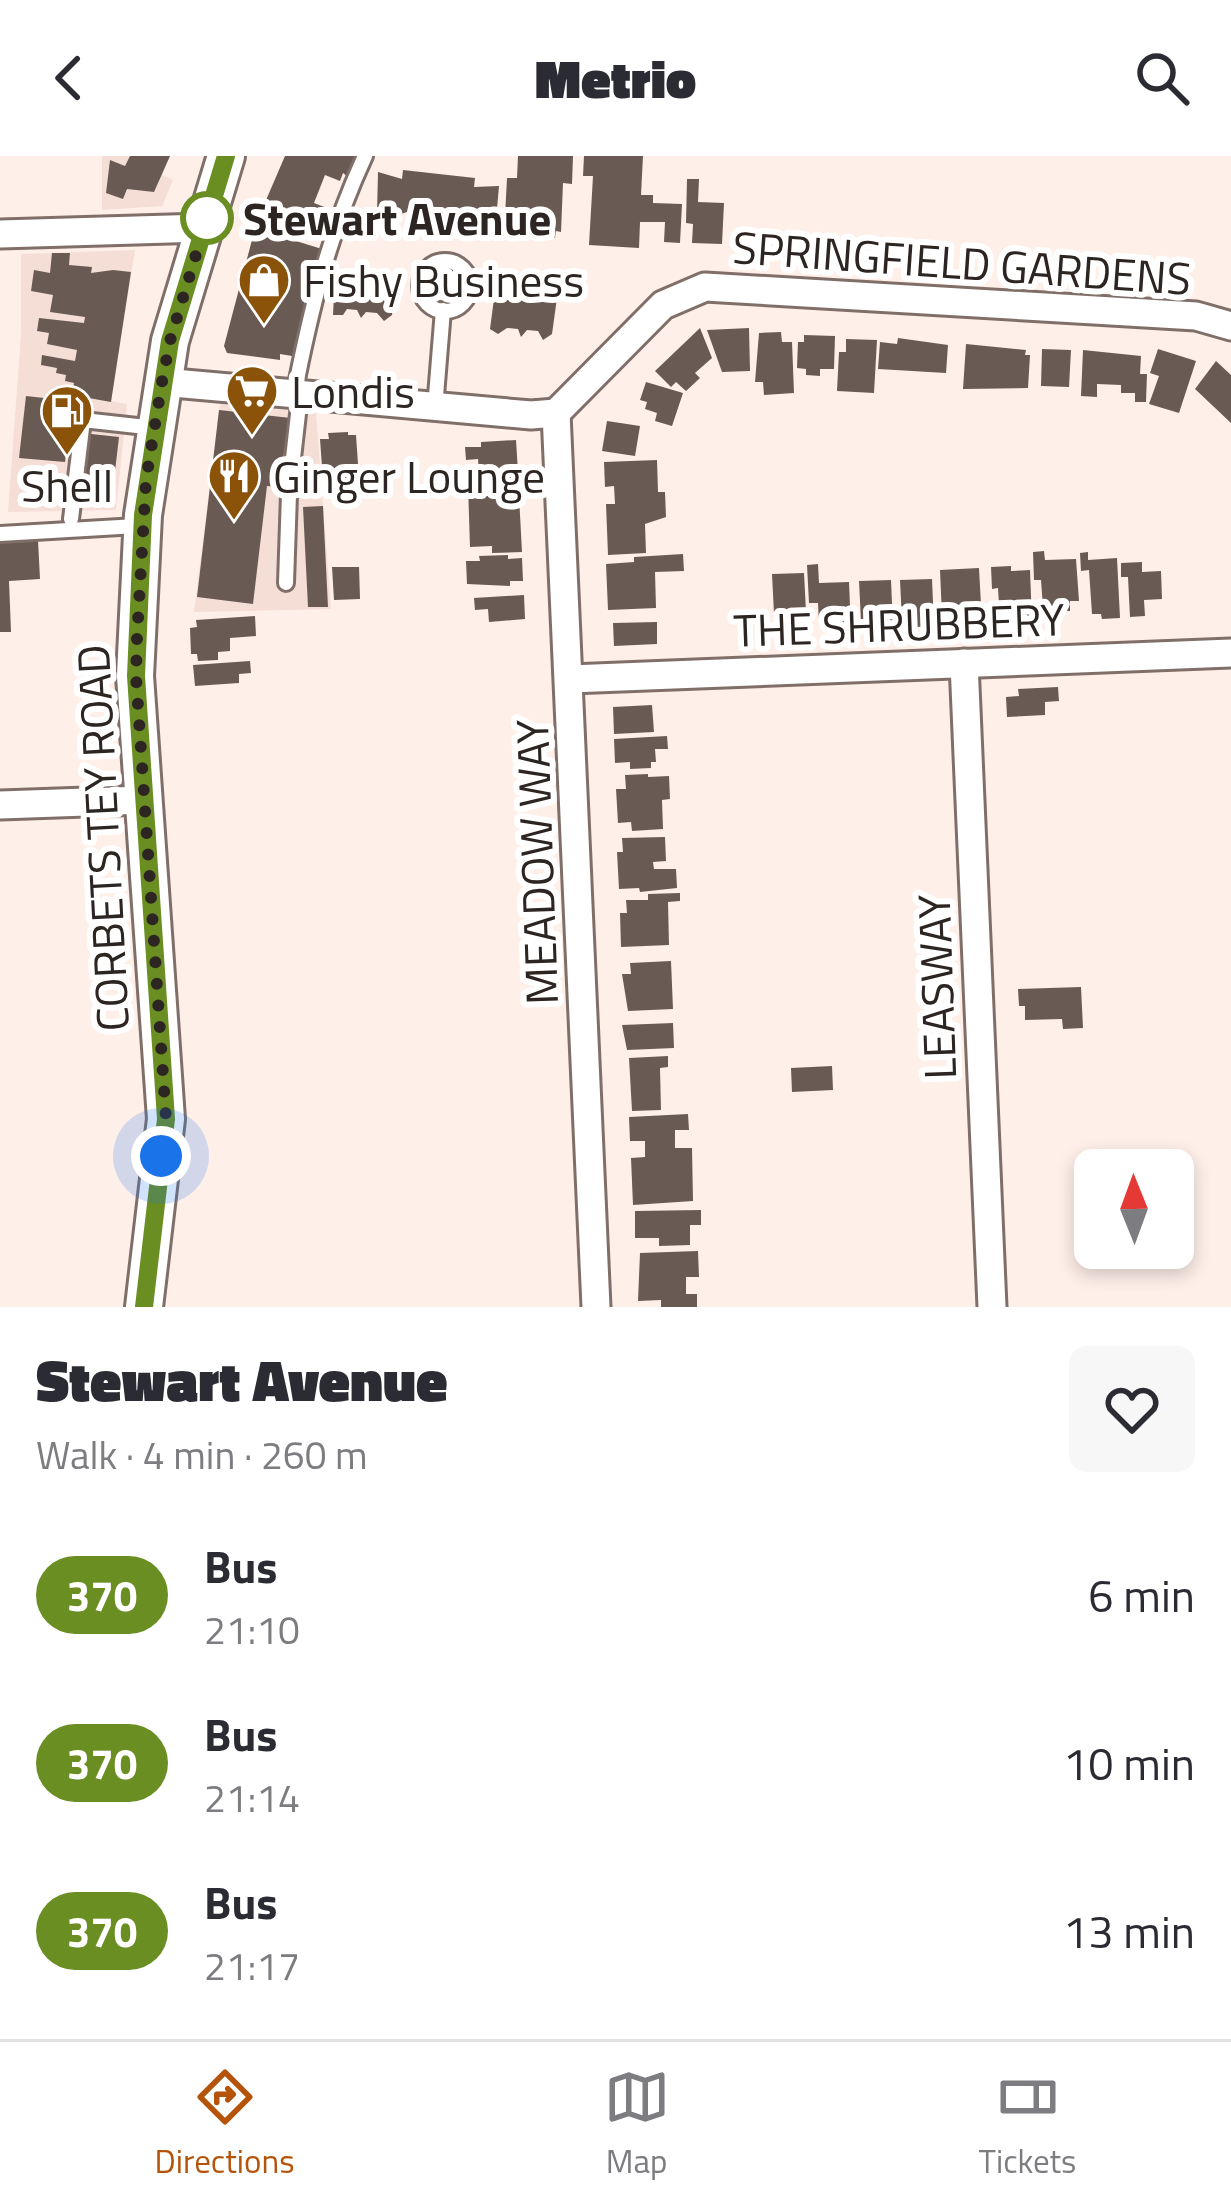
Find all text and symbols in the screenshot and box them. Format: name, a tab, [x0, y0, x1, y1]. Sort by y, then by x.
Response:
text: Metrio	[535, 37, 696, 119]
icon: back	[36, 45, 102, 111]
icon: search	[1129, 45, 1195, 111]
place label: Stewart Avenue	[243, 184, 552, 252]
marker: Stewart Avenue	[182, 193, 232, 243]
street label: SPRINGFIELD GARDENS	[731, 212, 1193, 312]
place label: Fishy Business	[303, 246, 584, 314]
shop icon: Fishy Business	[236, 252, 292, 326]
place label: Londis	[291, 357, 415, 425]
supermarket icon: Londis	[224, 363, 280, 437]
fuel station icon: Shell	[39, 383, 95, 457]
place label: Ginger Lounge	[273, 442, 545, 510]
restaurant icon: Ginger Lounge	[206, 448, 262, 522]
place label: Shell	[21, 451, 113, 519]
street label: THE SHRUBBERY	[732, 584, 1066, 664]
street label: CORBETS TEY ROAD	[58, 643, 146, 1033]
street label: MEADOW WAY	[497, 718, 575, 1006]
street label: LEASWAY	[899, 893, 973, 1081]
your location	[131, 1126, 191, 1186]
north arrow	[1074, 1149, 1194, 1269]
map controls	[1074, 1149, 1194, 1269]
text: Stewart Avenue	[36, 1336, 447, 1423]
button: heart	[1069, 1346, 1195, 1472]
text: Walk · 4 min · 260 m	[36, 1425, 368, 1484]
text: Bus	[204, 1532, 278, 1600]
text: 6 min	[1088, 1561, 1195, 1629]
text: 370	[67, 1563, 137, 1627]
text: 21:10	[204, 1600, 300, 1659]
text: Bus	[204, 1700, 278, 1768]
text: 10 min	[1063, 1729, 1195, 1797]
text: 370	[67, 1731, 137, 1795]
text: 21:14	[204, 1768, 300, 1827]
text: Bus	[204, 1868, 278, 1936]
text: 13 min	[1063, 1897, 1195, 1965]
text: 370	[67, 1899, 137, 1963]
text: 21:17	[204, 1936, 300, 1995]
tab: Directions	[155, 2064, 294, 2186]
tab: Map	[604, 2064, 670, 2186]
tab: Tickets	[979, 2064, 1076, 2186]

